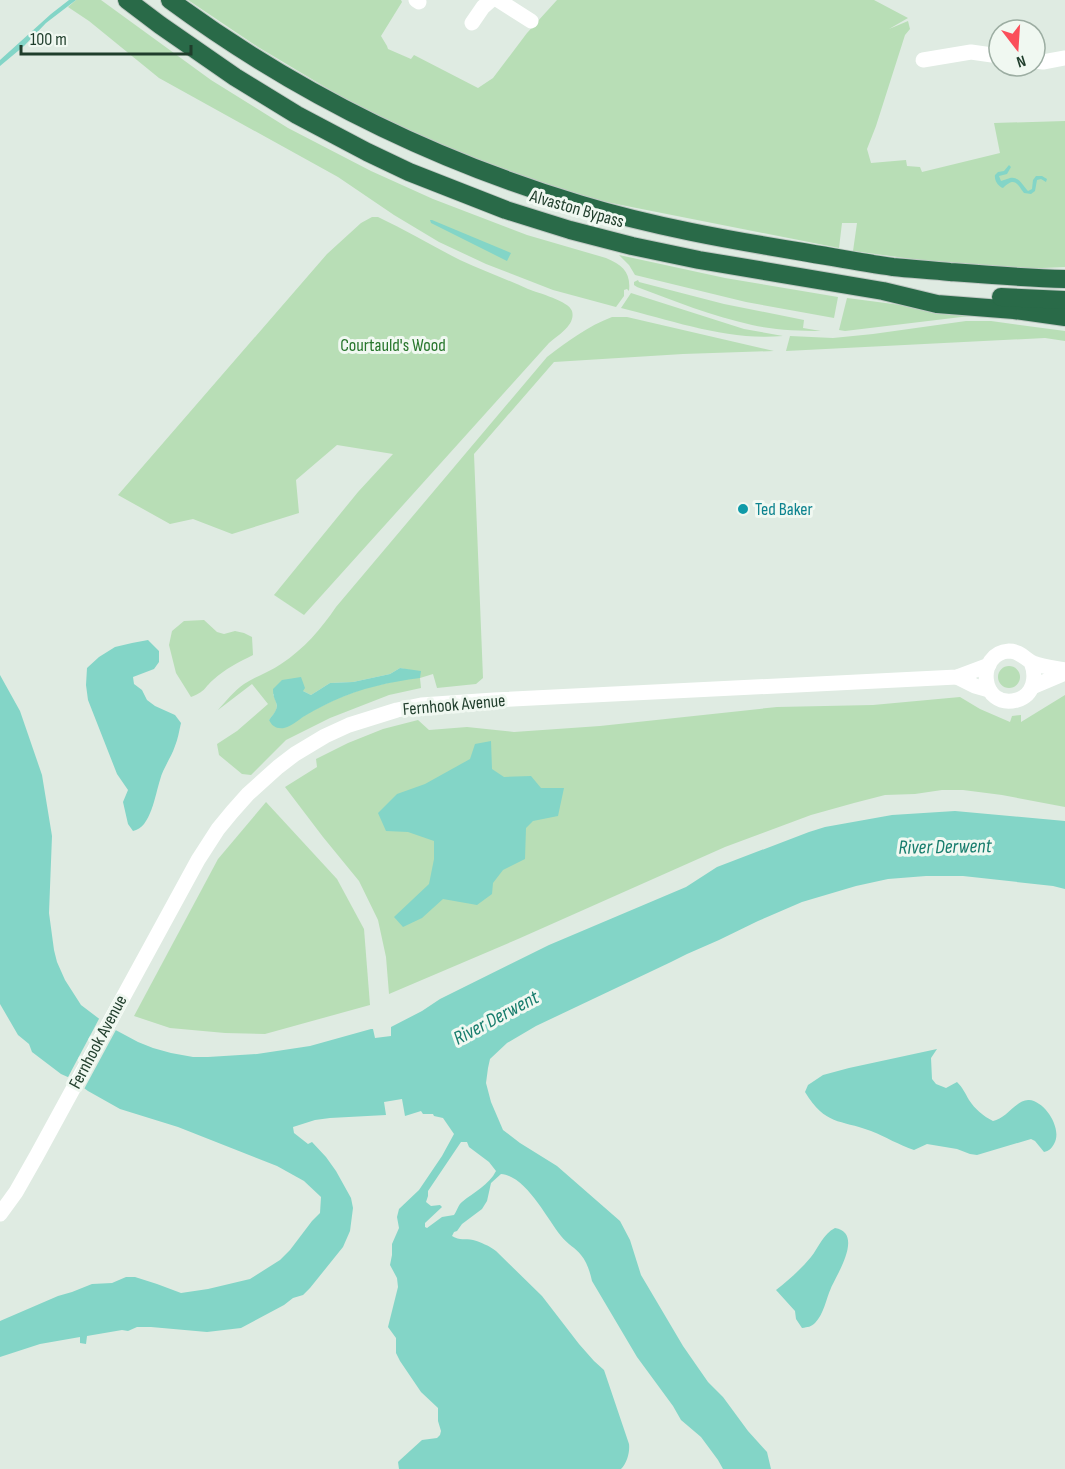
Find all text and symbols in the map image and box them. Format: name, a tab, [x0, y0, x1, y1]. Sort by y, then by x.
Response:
scale bar	[21, 18, 190, 56]
north arrow	[987, 18, 1047, 78]
text: 100 m	[30, 29, 67, 50]
text: N	[1014, 51, 1028, 71]
street label: Alvaston Bypass	[527, 185, 626, 232]
park label: Courtauld's Wood	[340, 335, 446, 356]
place label: Ted Baker	[755, 499, 813, 520]
marker: Ted Baker	[736, 502, 750, 516]
street label: Fernhook Avenue	[402, 690, 506, 720]
water label: River Derwent	[898, 834, 993, 860]
water label: River Derwent	[449, 985, 544, 1050]
street label: Fernhook Avenue	[65, 992, 131, 1092]

